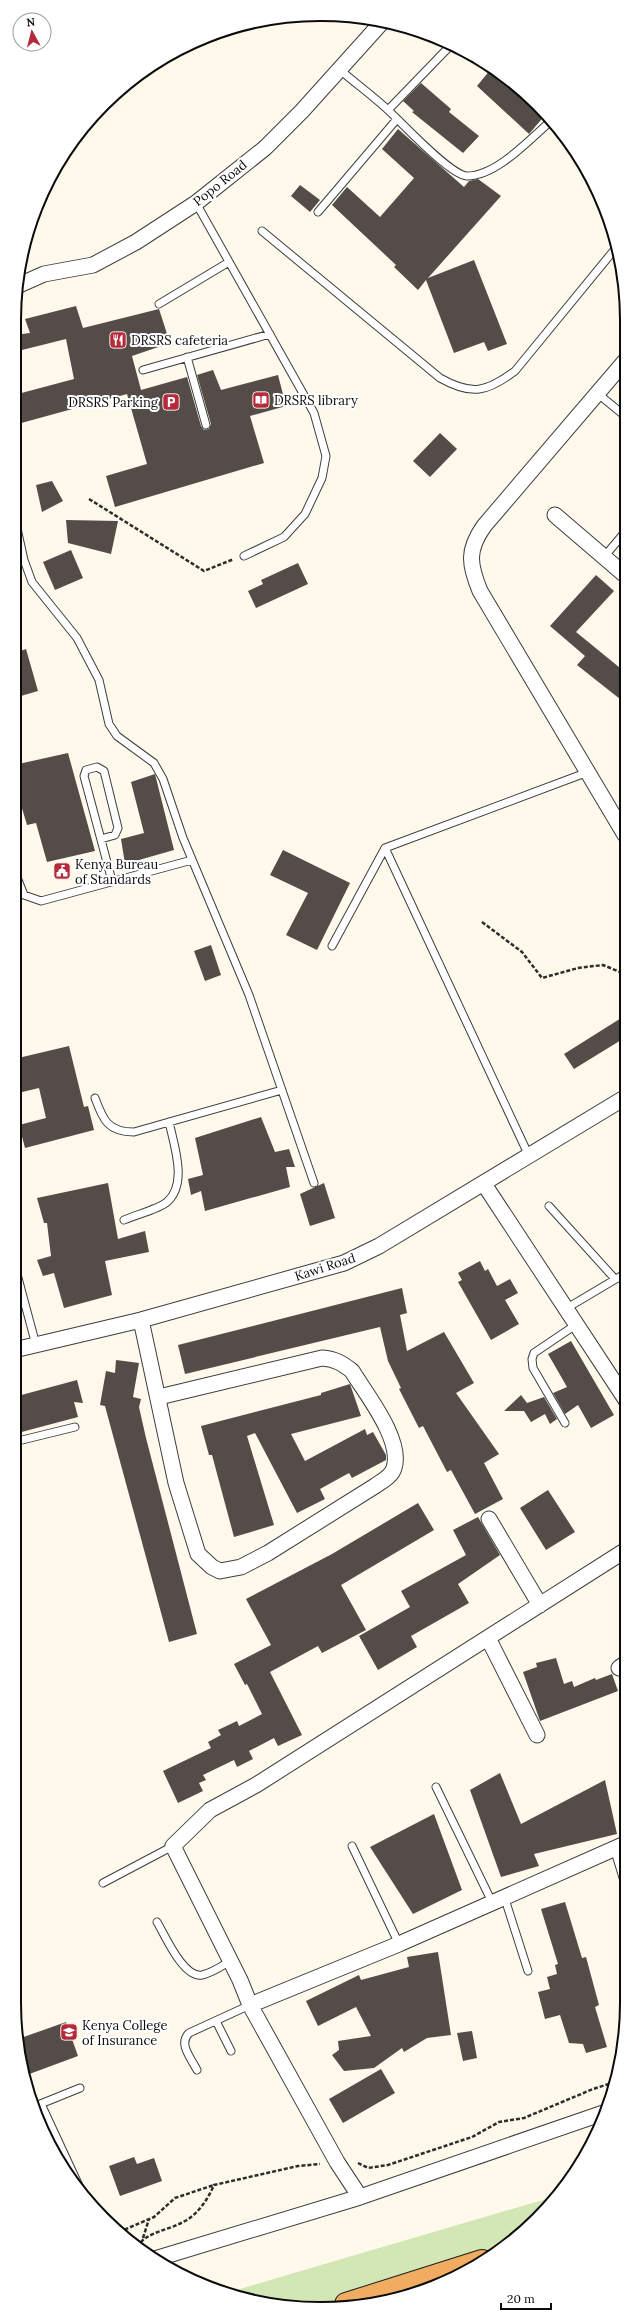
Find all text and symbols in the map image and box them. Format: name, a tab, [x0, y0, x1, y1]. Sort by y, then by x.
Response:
north arrow	[12, 12, 52, 52]
text: N	[26, 15, 36, 30]
street label: Popo Road	[190, 156, 251, 210]
restaurant icon: DRSRS cafeteria	[108, 330, 128, 350]
place label: DRSRS cafeteria	[131, 332, 228, 349]
library icon: DRSRS library	[251, 390, 271, 410]
parking icon: DRSRS Parking	[161, 392, 181, 412]
place label: DRSRS library	[274, 392, 358, 409]
place label: DRSRS Parking	[68, 394, 159, 411]
place label: Kenya Bureau of Standards	[75, 856, 158, 888]
public building icon: Kenya Bureau of Standards	[52, 861, 72, 881]
street label: Kawi Road	[292, 1249, 358, 1285]
place label: Kenya College of Insurance	[82, 2017, 168, 2049]
school or university icon: Kenya College of Insurance	[59, 2022, 79, 2042]
scale bar	[501, 2285, 551, 2311]
text: 20 m	[507, 2291, 535, 2306]

